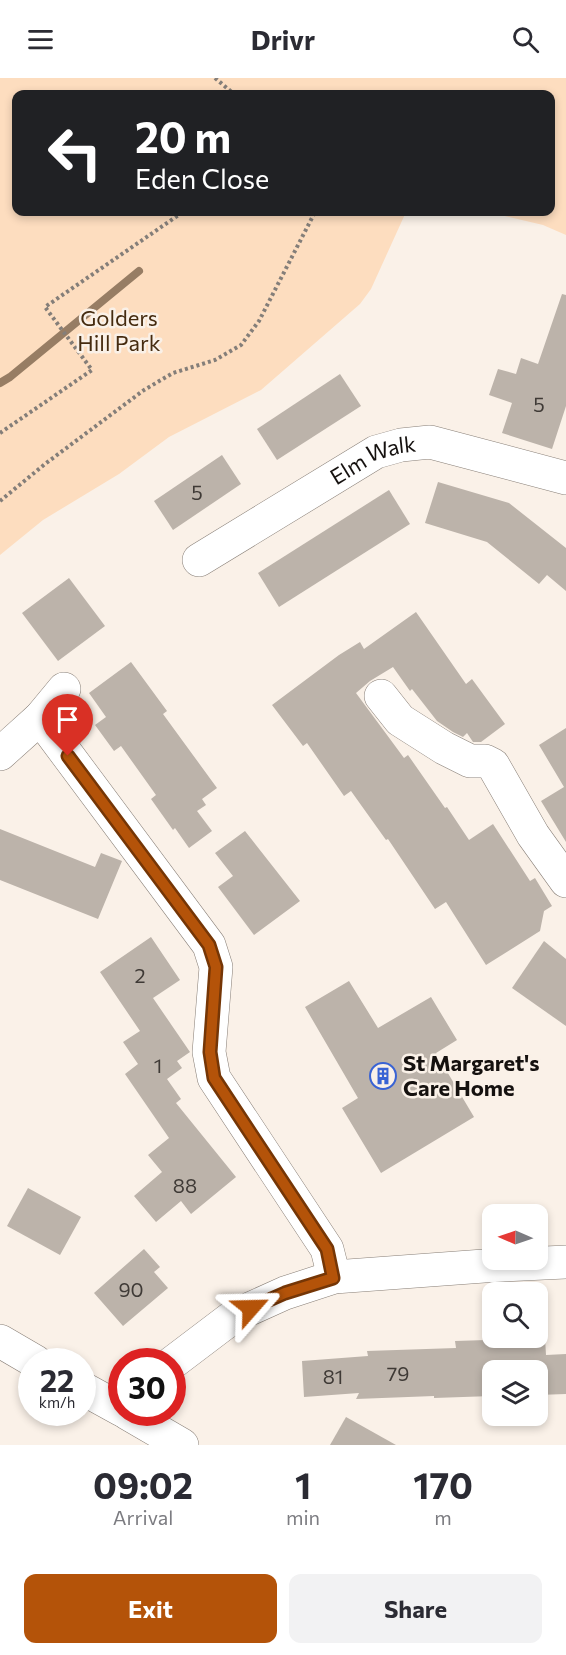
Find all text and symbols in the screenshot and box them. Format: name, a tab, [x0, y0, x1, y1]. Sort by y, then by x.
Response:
icon: menu	[24, 23, 57, 56]
text: Drivr	[251, 23, 315, 56]
icon: search	[509, 23, 542, 56]
text: 20 m	[135, 110, 231, 162]
icon: left	[36, 114, 114, 192]
text: Eden Close	[135, 162, 269, 195]
park label: Golders Hill Park	[77, 304, 161, 356]
house number: 5	[533, 392, 545, 416]
street label: Elm Walk	[325, 430, 417, 490]
house number: 5	[191, 480, 203, 504]
pin	[42, 694, 93, 756]
icon: arrive	[51, 703, 84, 736]
house number: 2	[134, 963, 146, 987]
place label: St Margaret's Care Home	[403, 1049, 540, 1101]
house number: 1	[154, 1053, 162, 1077]
building icon: St Margaret's Care Home	[368, 1061, 398, 1091]
house number: 88	[173, 1173, 197, 1197]
north arrow	[482, 1204, 548, 1270]
map controls	[482, 1204, 548, 1426]
position arrow	[219, 1276, 283, 1340]
house number: 90	[118, 1277, 144, 1301]
button: search	[482, 1282, 548, 1348]
speed limit sign: 30	[108, 1348, 186, 1426]
button: layers	[482, 1360, 548, 1426]
text: 22	[40, 1361, 74, 1398]
house number: 79	[387, 1361, 409, 1385]
house number: 81	[323, 1364, 343, 1388]
text: km/h	[39, 1393, 75, 1411]
text: 09:02	[93, 1462, 193, 1506]
text: 1	[295, 1462, 311, 1506]
text: 170	[413, 1462, 473, 1506]
text: Arrival	[113, 1505, 173, 1529]
text: min	[286, 1505, 320, 1529]
text: m	[434, 1505, 452, 1529]
button: Exit	[24, 1574, 277, 1643]
button: Share	[289, 1574, 542, 1643]

